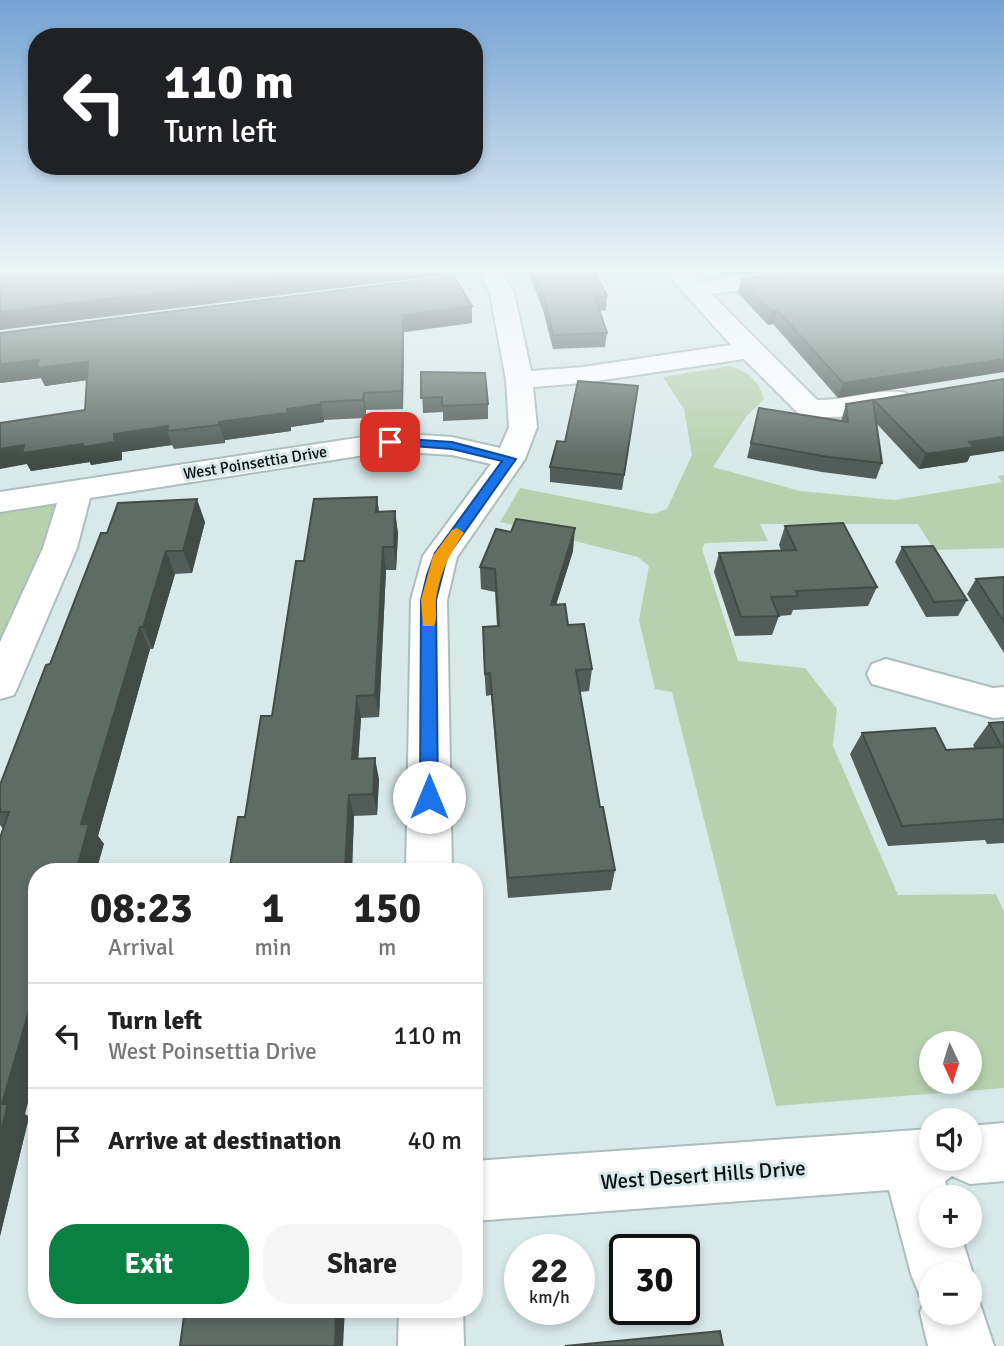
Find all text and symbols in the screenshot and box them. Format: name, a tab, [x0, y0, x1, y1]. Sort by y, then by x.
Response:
text: 110 m	[164, 52, 294, 112]
icon: left	[49, 56, 140, 147]
text: Turn left	[164, 112, 277, 151]
pin	[360, 412, 420, 472]
icon: arrive	[371, 423, 409, 461]
street label: West Poinsettia Drive	[182, 442, 328, 484]
position arrow	[392, 760, 466, 834]
text: 08:23	[90, 883, 193, 934]
text: 1	[262, 883, 284, 934]
text: 150	[353, 883, 421, 934]
text: Arrival	[108, 933, 174, 962]
text: min	[254, 933, 292, 962]
text: m	[378, 933, 396, 962]
text: Turn left	[108, 1005, 202, 1037]
icon: left	[49, 1017, 87, 1055]
text: 110 m	[393, 1020, 462, 1052]
north arrow	[919, 1031, 982, 1094]
map controls	[919, 1031, 982, 1325]
text: West Poinsettia Drive	[108, 1037, 317, 1066]
button: sound	[919, 1108, 982, 1171]
icon: arrive	[49, 1122, 87, 1160]
text: Arrive at destination	[108, 1125, 341, 1157]
text: 40 m	[407, 1125, 462, 1157]
street label: West Desert Hills Drive	[600, 1155, 806, 1195]
button: +	[919, 1185, 982, 1248]
button: Exit	[49, 1224, 249, 1304]
button: Share	[263, 1224, 462, 1304]
speed limit sign: 30	[609, 1234, 700, 1325]
text: 22	[531, 1249, 568, 1292]
button: −	[919, 1262, 982, 1325]
text: km/h	[529, 1286, 570, 1308]

